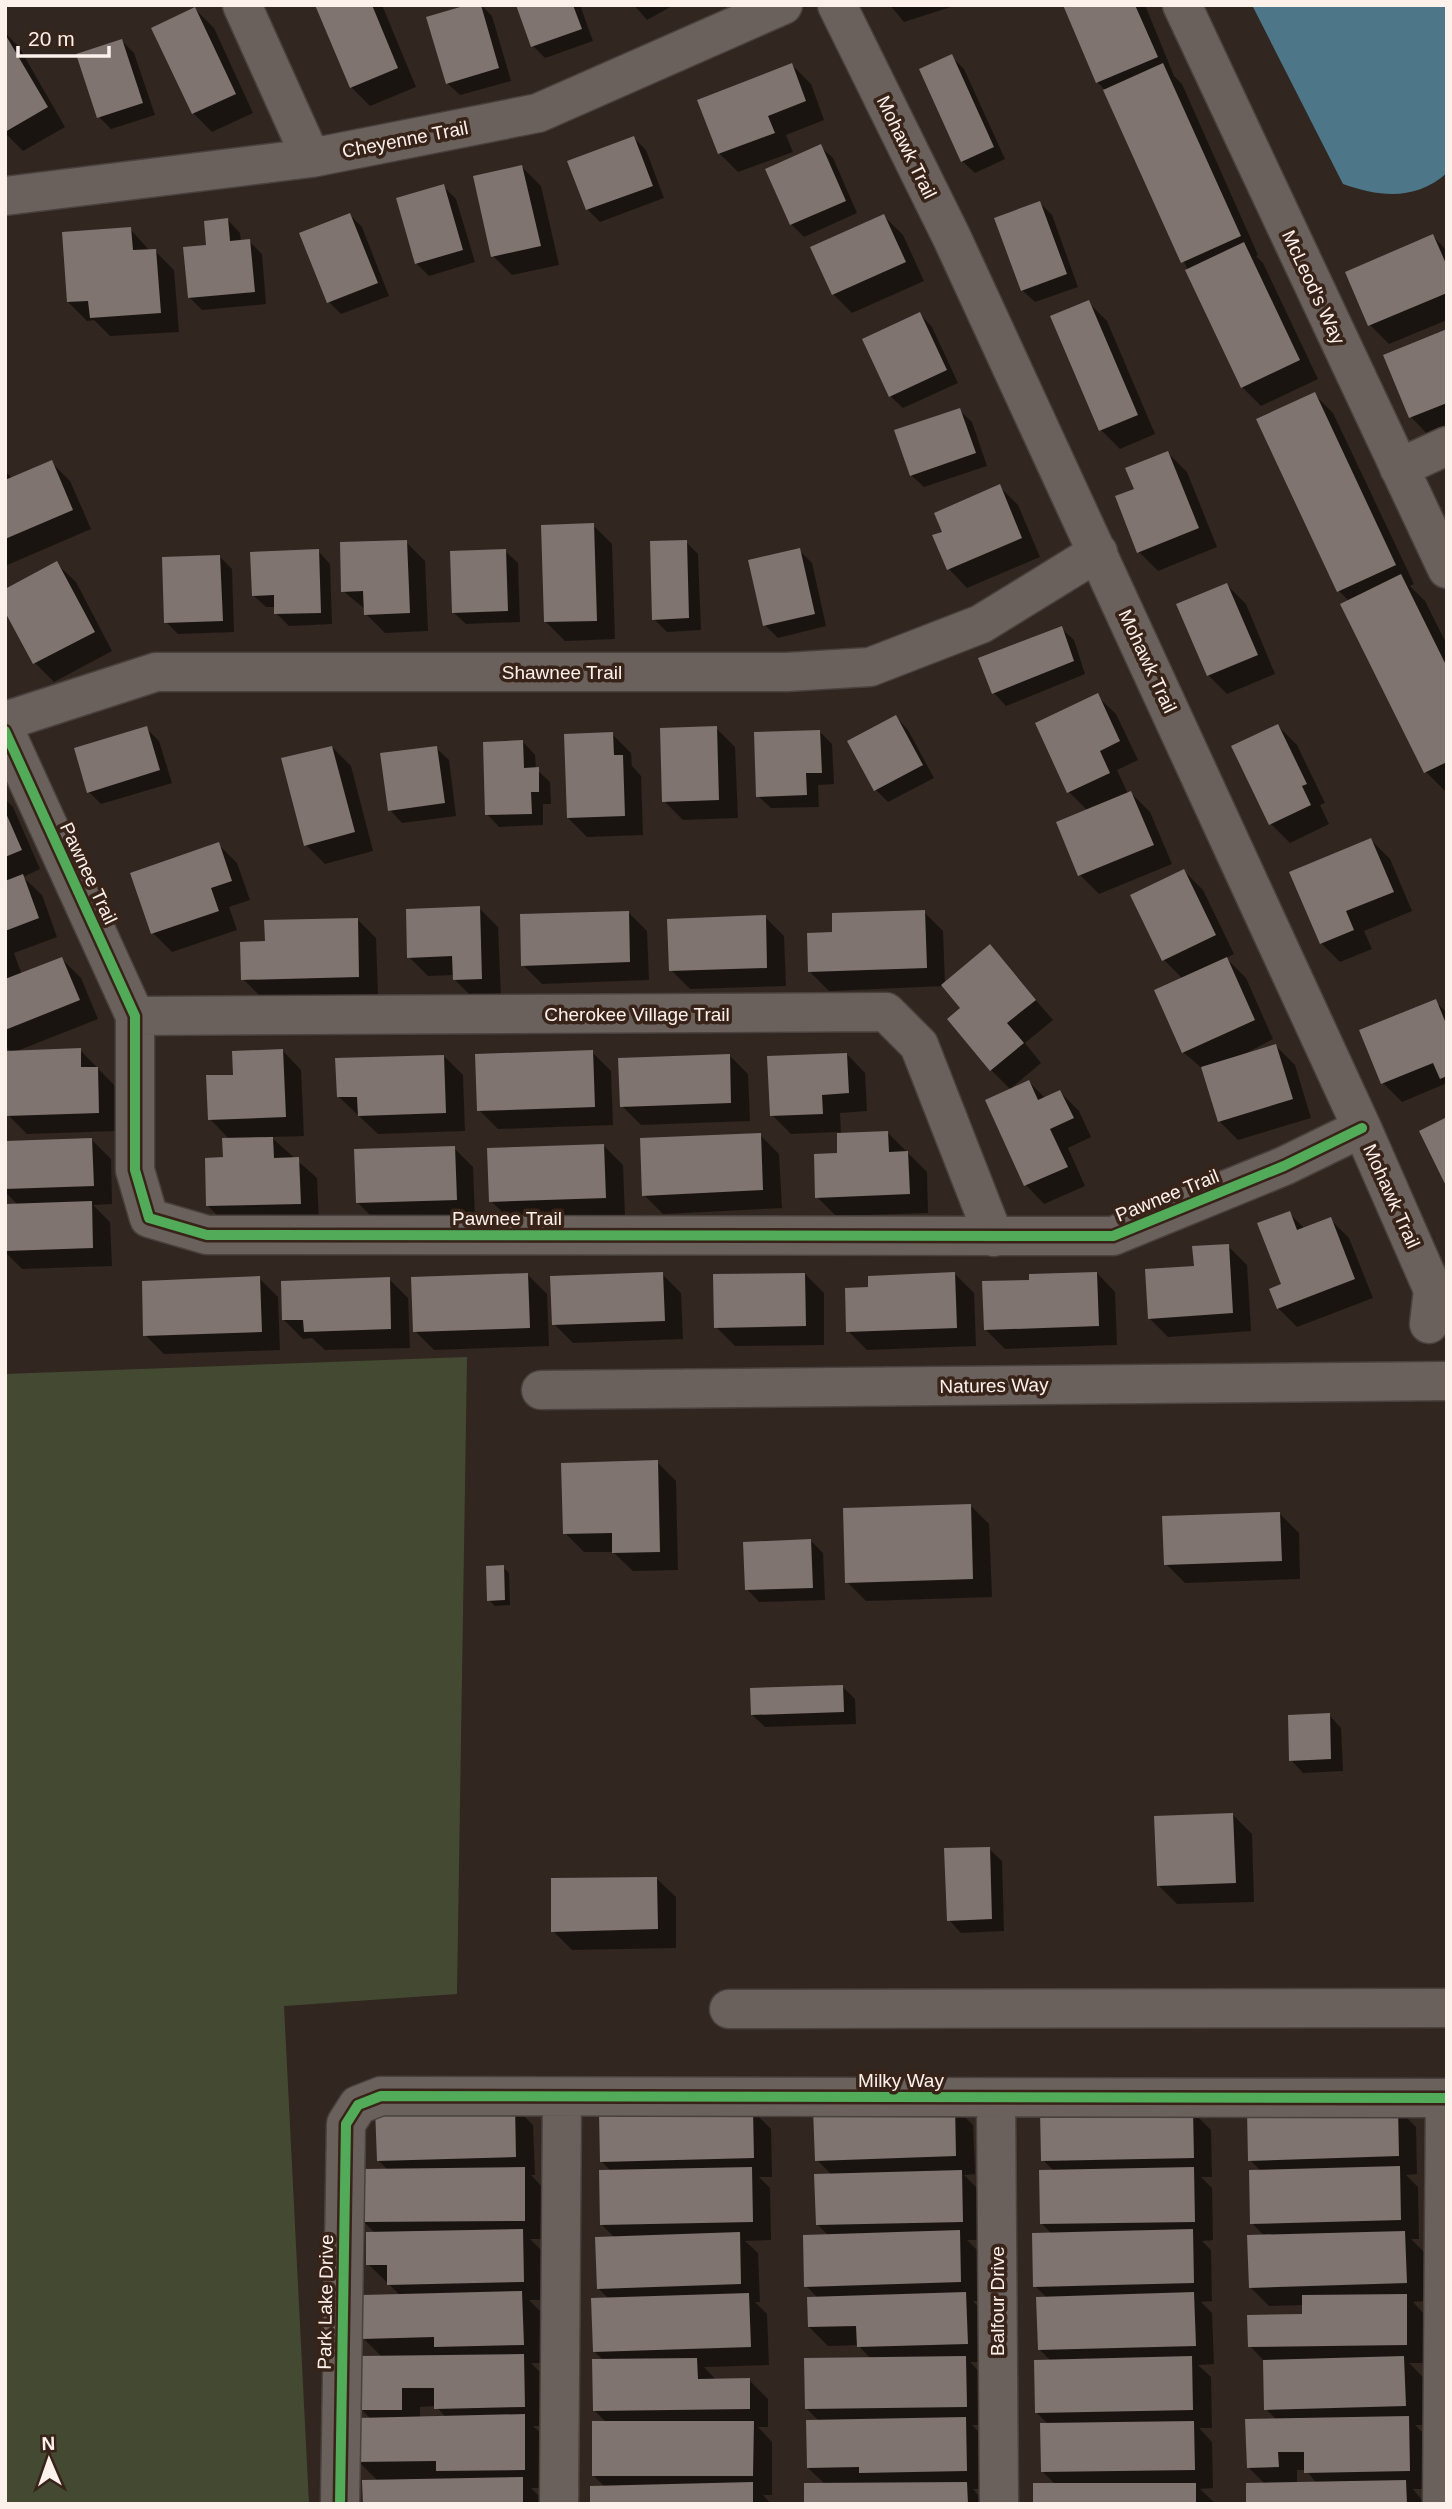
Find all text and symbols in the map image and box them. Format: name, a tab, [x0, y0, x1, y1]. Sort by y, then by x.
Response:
scale bar	[18, 14, 108, 58]
text: 20 m	[28, 27, 75, 50]
street label: Mohawk Trail	[873, 92, 941, 202]
street label: Cheyenne Trail	[340, 117, 470, 162]
street label: McLeod's Way	[1278, 227, 1349, 348]
street label: Mohawk Trail	[1114, 606, 1181, 716]
street label: Shawnee Trail	[502, 662, 622, 683]
street label: Pawnee Trail	[56, 819, 121, 927]
street label: Cherokee Village Trail	[544, 1004, 730, 1025]
street label: Mohawk Trail	[1359, 1141, 1424, 1252]
street label: Pawnee Trail	[1112, 1165, 1222, 1226]
street label: Pawnee Trail	[452, 1208, 562, 1229]
street label: Natures Way	[939, 1374, 1049, 1397]
street label: Milky Way	[858, 2070, 944, 2091]
street label: Park Lake Drive	[314, 2234, 337, 2370]
street label: Balfour Drive	[987, 2246, 1008, 2356]
north arrow	[14, 2425, 84, 2495]
text: N	[41, 2433, 56, 2454]

